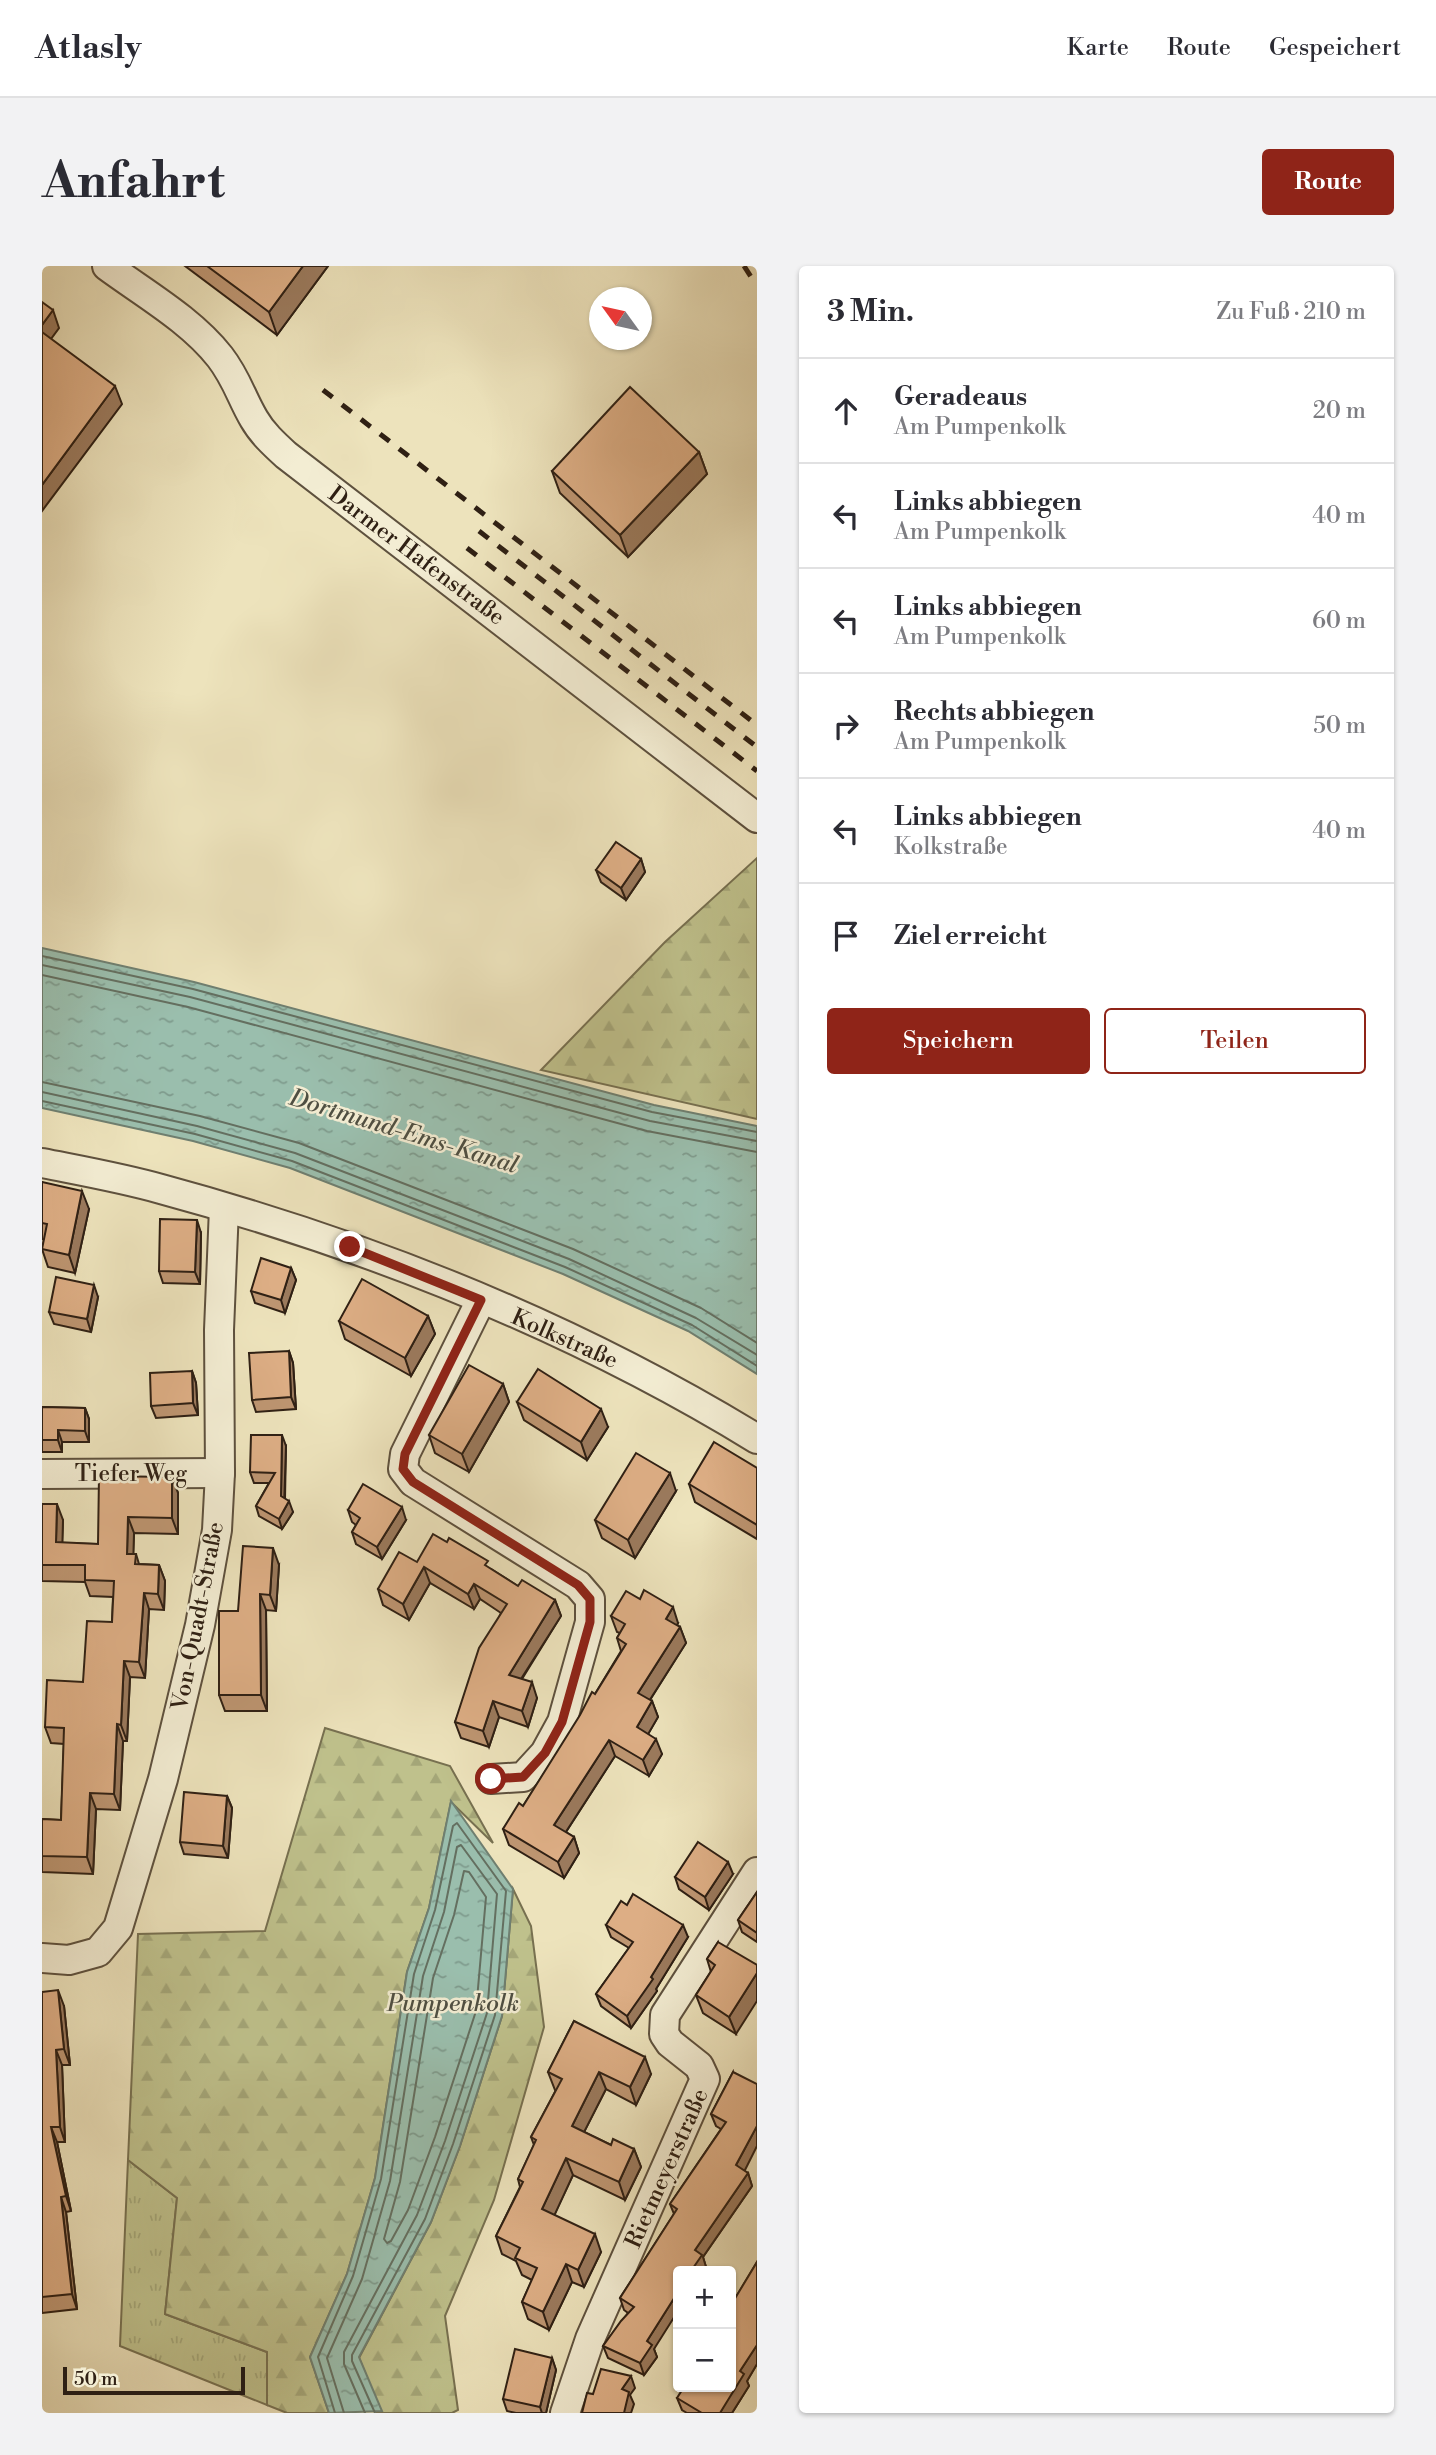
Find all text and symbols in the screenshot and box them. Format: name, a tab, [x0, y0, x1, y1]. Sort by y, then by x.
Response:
text: Atlasly	[35, 28, 141, 69]
text: Karte	[1067, 33, 1129, 63]
text: Route	[1167, 33, 1231, 63]
text: Gespeichert	[1269, 33, 1401, 63]
button: Route	[1262, 149, 1394, 215]
text: Anfahrt	[42, 152, 225, 213]
north arrow	[589, 287, 652, 350]
text: 3 Min.	[827, 293, 914, 331]
text: Zu Fuß · 210 m	[1216, 298, 1366, 326]
text: Geradeaus	[894, 381, 1027, 413]
icon: ahead	[827, 392, 865, 430]
text: 20 m	[1313, 397, 1366, 425]
text: Am Pumpenkolk	[894, 413, 1066, 441]
street label: Darmer Hafenstraße	[323, 480, 510, 631]
text: Links abbiegen	[894, 486, 1082, 518]
icon: left	[827, 497, 865, 535]
text: 40 m	[1312, 502, 1366, 530]
text: Am Pumpenkolk	[894, 518, 1066, 546]
text: Links abbiegen	[894, 591, 1082, 623]
icon: left	[827, 602, 865, 640]
text: 60 m	[1312, 607, 1366, 635]
text: Am Pumpenkolk	[894, 623, 1066, 651]
text: Rechts abbiegen	[894, 696, 1094, 728]
icon: right	[827, 707, 865, 745]
text: 50 m	[1313, 712, 1366, 740]
text: Am Pumpenkolk	[894, 728, 1066, 756]
text: Links abbiegen	[894, 801, 1082, 833]
icon: left	[827, 812, 865, 850]
text: 40 m	[1312, 817, 1366, 845]
text: Kolkstraße	[894, 833, 1008, 861]
icon: arrive	[827, 917, 865, 955]
text: Ziel erreicht	[894, 920, 1046, 952]
button: Speichern	[827, 1008, 1090, 1074]
button: Teilen	[1104, 1008, 1366, 1074]
water label: Dortmund-Ems-Kanal	[285, 1083, 522, 1181]
route end	[334, 1231, 365, 1262]
street label: Kolkstraße	[507, 1303, 622, 1375]
street label: Tiefer Weg	[75, 1460, 187, 1488]
street label: Von-Quadt-Straße	[166, 1519, 230, 1714]
route start	[475, 1763, 506, 1794]
water label: Pumpenkolk	[386, 1989, 519, 2019]
street label: Rietmeyerstraße	[619, 2084, 715, 2253]
map controls	[673, 2266, 736, 2392]
button: +	[673, 2266, 736, 2329]
button: −	[673, 2329, 736, 2392]
scale bar	[63, 2364, 245, 2396]
text: 50 m	[74, 2367, 118, 2391]

